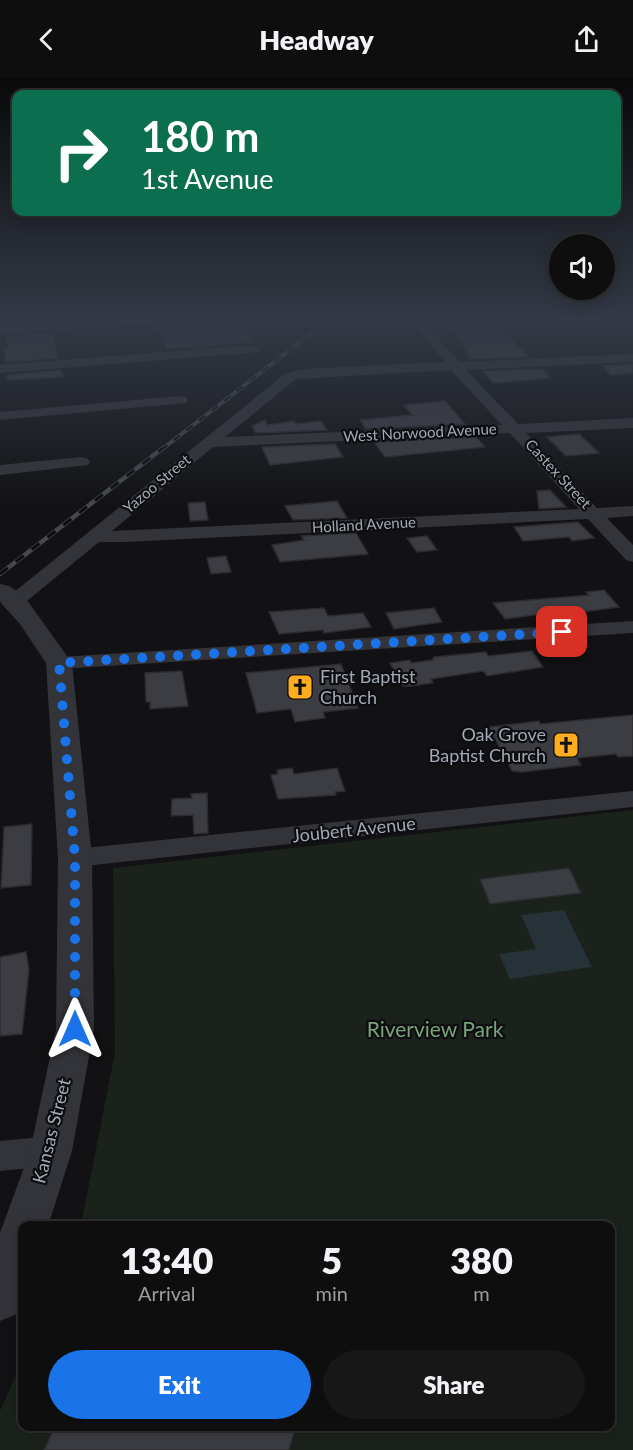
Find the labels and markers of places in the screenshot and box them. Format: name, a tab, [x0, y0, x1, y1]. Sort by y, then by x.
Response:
pin	[536, 606, 587, 657]
place label: First Baptist Church	[320, 665, 416, 708]
church icon: First Baptist Church	[285, 672, 315, 702]
place label: Oak Grove Baptist Church	[429, 723, 546, 766]
church icon: Oak Grove Baptist Church	[551, 730, 581, 760]

